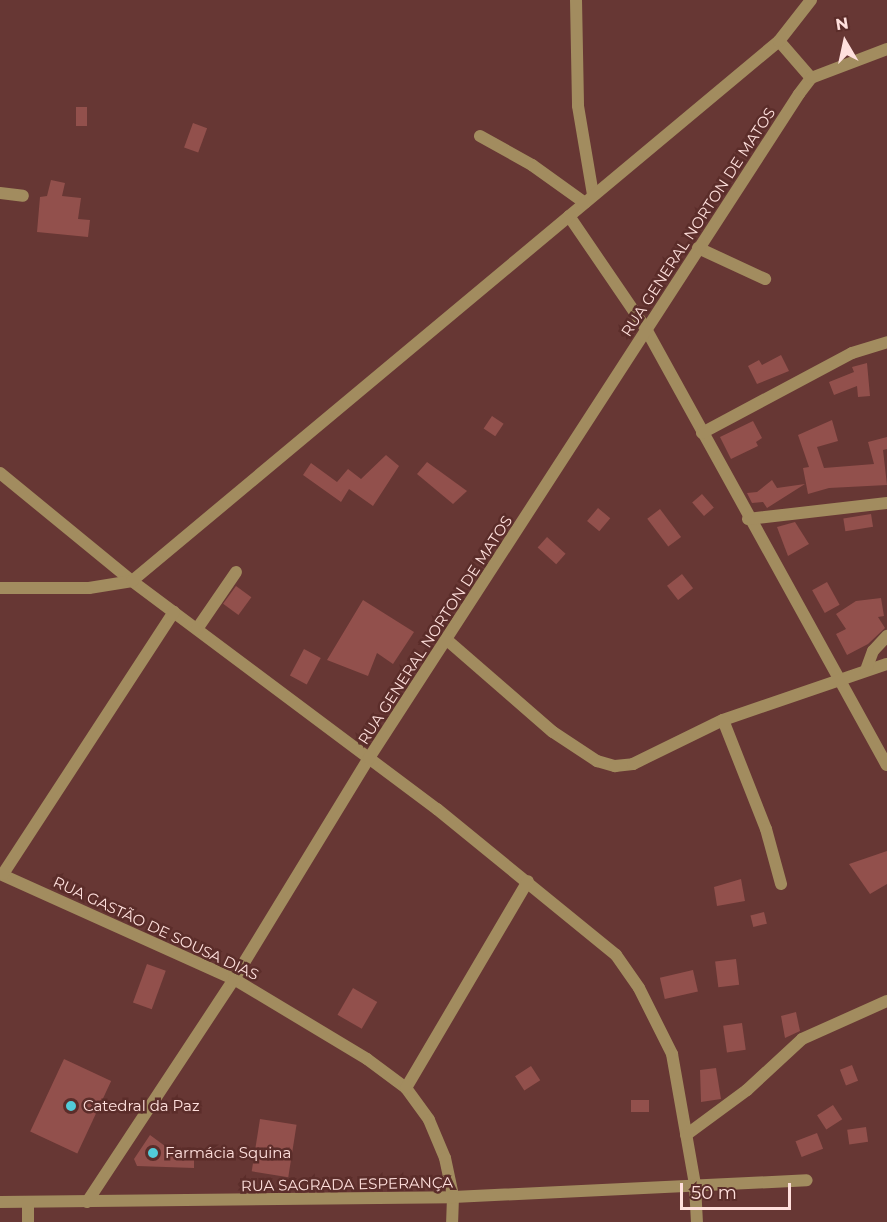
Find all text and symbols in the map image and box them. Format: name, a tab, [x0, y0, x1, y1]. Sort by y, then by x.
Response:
north arrow	[815, 12, 875, 72]
text: N	[834, 13, 850, 34]
street label: RUA GENERAL NORTON DE MATOS	[617, 104, 779, 340]
street label: RUA GENERAL NORTON DE MATOS	[354, 512, 516, 748]
street label: RUA GASTÃO DE SOUSA DIAS	[50, 872, 262, 984]
place label: Catedral da Paz	[83, 1097, 200, 1115]
marker: Catedral da Paz	[64, 1099, 78, 1113]
place label: Farmácia Squina	[165, 1144, 291, 1162]
marker: Farmácia Squina	[146, 1146, 160, 1160]
scale bar	[683, 1171, 794, 1209]
street label: RUA SAGRADA ESPERANÇA	[241, 1173, 453, 1195]
text: 50 m	[691, 1182, 737, 1204]

